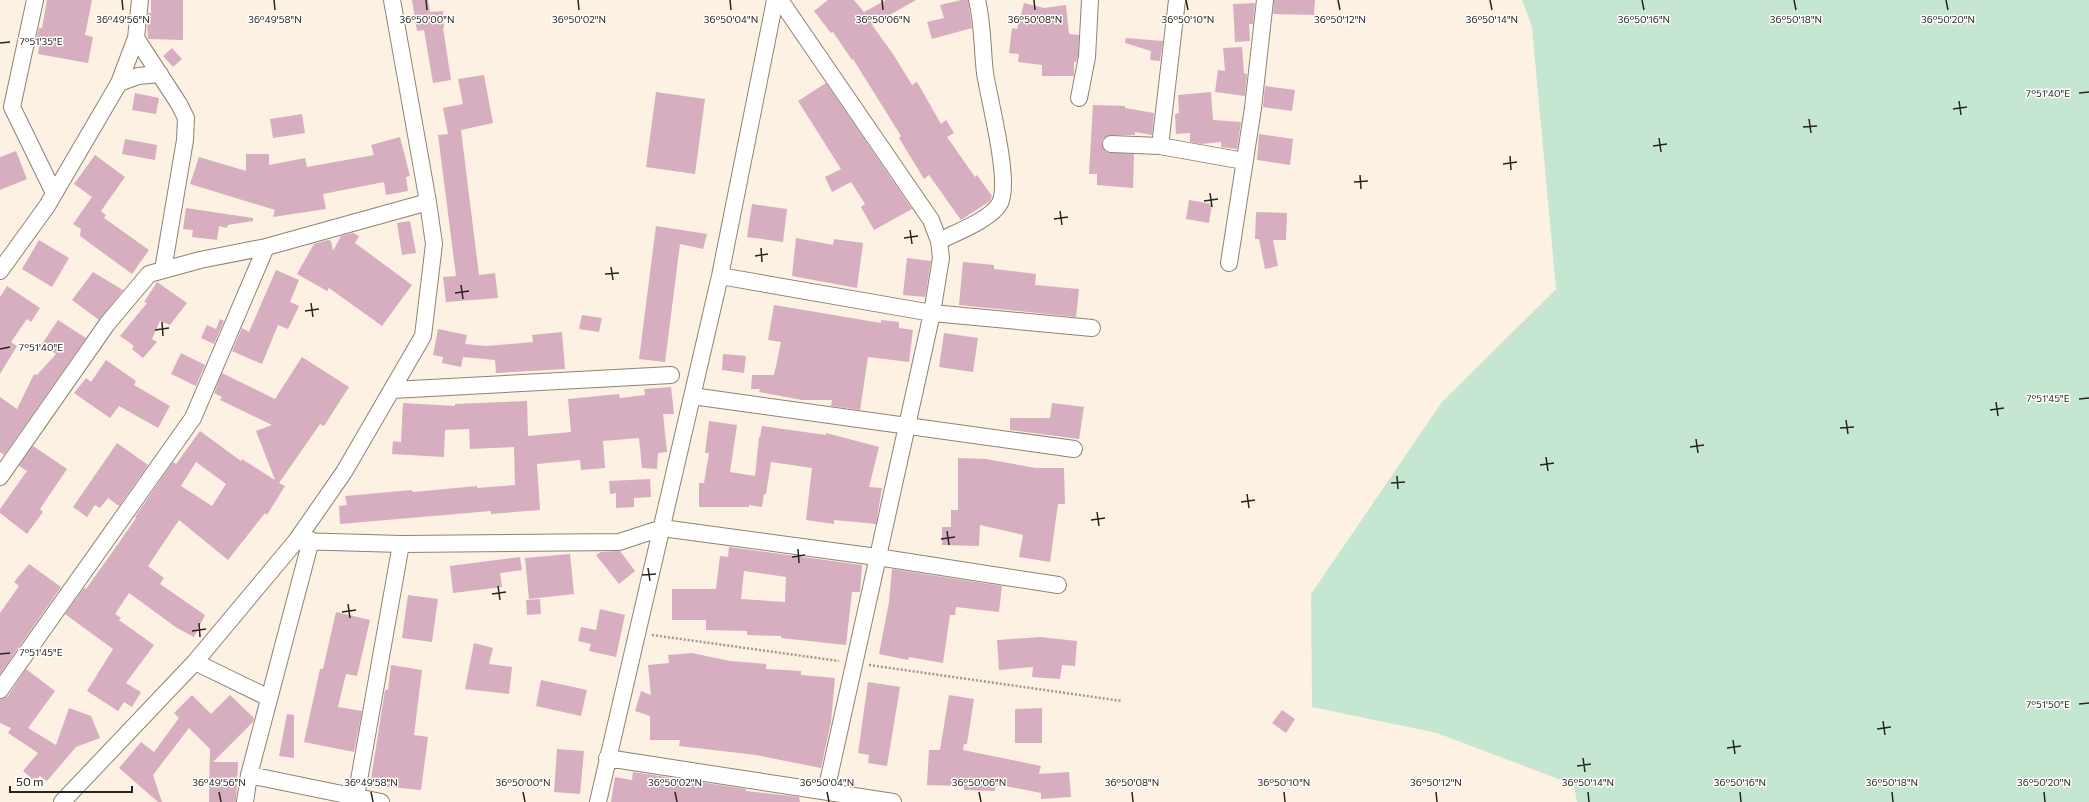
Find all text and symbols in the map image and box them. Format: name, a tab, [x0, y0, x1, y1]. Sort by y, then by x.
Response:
text: 36°49'56"N	[96, 13, 150, 25]
text: 36°49'58"N	[248, 13, 302, 25]
text: 36°50'00"N	[399, 13, 455, 25]
text: 36°50'02"N	[552, 13, 606, 25]
text: 36°50'04"N	[704, 13, 758, 25]
text: 36°50'06"N	[856, 13, 910, 25]
text: 36°50'08"N	[1008, 13, 1062, 25]
text: 36°50'10"N	[1162, 13, 1214, 25]
text: 36°50'12"N	[1314, 13, 1366, 25]
text: 36°50'14"N	[1466, 13, 1518, 25]
text: 36°50'16"N	[1618, 13, 1670, 25]
text: 36°50'18"N	[1770, 13, 1822, 25]
text: 36°50'20"N	[1921, 13, 1975, 25]
text: 7°51'35"E	[19, 35, 63, 47]
text: 7°51'40"E	[2026, 87, 2070, 99]
text: 7°51'40"E	[19, 341, 63, 353]
text: 7°51'45"E	[2026, 392, 2070, 404]
text: 7°51'45"E	[19, 646, 63, 658]
text: 7°51'50"E	[2026, 698, 2070, 710]
scale bar	[10, 768, 132, 794]
text: 50 m	[16, 774, 44, 788]
text: 36°49'56"N	[192, 776, 246, 788]
text: 36°49'58"N	[344, 776, 398, 788]
text: 36°50'00"N	[495, 776, 551, 788]
text: 36°50'02"N	[648, 776, 702, 788]
text: 36°50'04"N	[800, 776, 854, 788]
text: 36°50'06"N	[952, 776, 1006, 788]
text: 36°50'08"N	[1105, 776, 1159, 788]
text: 36°50'10"N	[1258, 776, 1310, 788]
text: 36°50'12"N	[1410, 776, 1462, 788]
text: 36°50'14"N	[1562, 776, 1614, 788]
text: 36°50'16"N	[1714, 776, 1766, 788]
text: 36°50'18"N	[1866, 776, 1918, 788]
text: 36°50'20"N	[2017, 776, 2071, 788]

